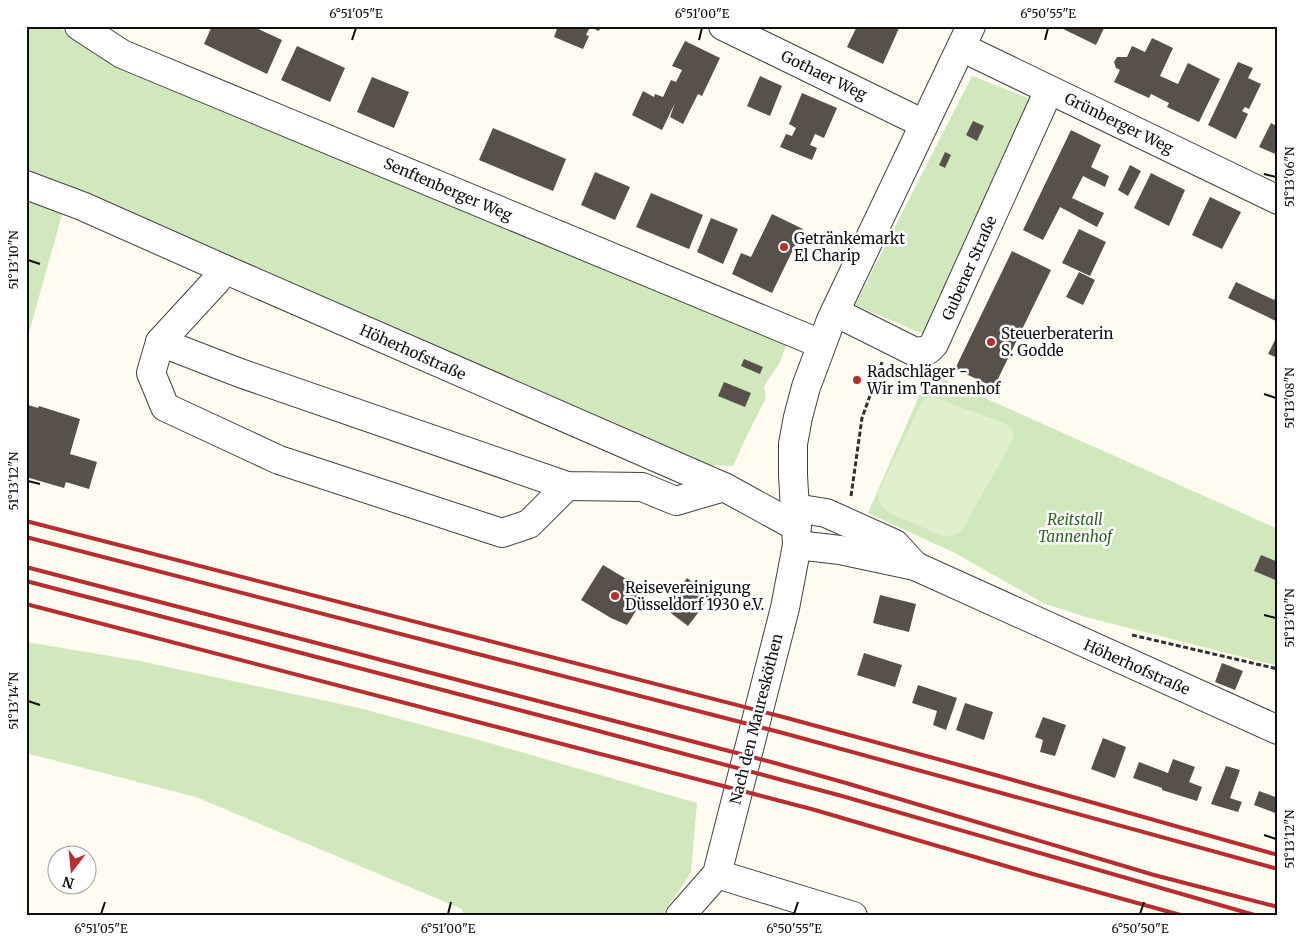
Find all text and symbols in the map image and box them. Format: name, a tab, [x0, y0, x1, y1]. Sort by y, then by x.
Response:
text: 6°51'05"E	[329, 6, 383, 21]
text: 6°51'00"E	[675, 6, 730, 21]
text: 6°50'55"E	[1020, 6, 1076, 21]
street label: Gothaer Weg	[778, 46, 870, 104]
street label: Grünberger Weg	[1062, 88, 1176, 158]
text: 51°13'06"N	[1282, 146, 1297, 207]
street label: Senftenberger Weg	[381, 153, 515, 225]
street label: Gubener Straße	[937, 213, 1001, 323]
place label: Getränkemarkt El Charip	[794, 229, 905, 265]
text: 51°13'10"N	[6, 230, 21, 290]
marker: Getränkemarkt El Charip	[778, 241, 790, 253]
street label: Höherhofstraße	[357, 320, 469, 384]
place label: Steuerberaterin S. Godde	[1001, 324, 1114, 360]
marker: Steuerberaterin S. Godde	[985, 336, 997, 348]
place label: Radschläger - Wir im Tannenhof	[866, 362, 1002, 398]
text: 51°13'08"N	[1282, 367, 1297, 429]
marker: Radschläger - Wir im Tannenhof	[851, 374, 863, 386]
text: 51°13'12"N	[6, 451, 21, 510]
park label: Reitstall Tannenhof	[1038, 510, 1114, 546]
place label: Reisevereinigung Düsseldorf 1930 e.V.	[625, 578, 764, 614]
text: 51°13'10"N	[1282, 588, 1297, 648]
marker: Reisevereinigung Düsseldorf 1930 e.V.	[609, 590, 621, 602]
street label: Nach den Mauresköthen	[726, 631, 786, 806]
street label: Höherhofstraße	[1081, 635, 1193, 699]
text: 51°13'14"N	[6, 671, 21, 730]
text: 51°13'12"N	[1282, 809, 1297, 868]
north arrow	[48, 844, 98, 894]
text: N	[61, 872, 76, 893]
text: 6°51'05"E	[74, 921, 128, 936]
text: 6°51'00"E	[421, 921, 476, 936]
text: 6°50'55"E	[766, 921, 822, 936]
text: 6°50'50"E	[1112, 921, 1169, 936]

